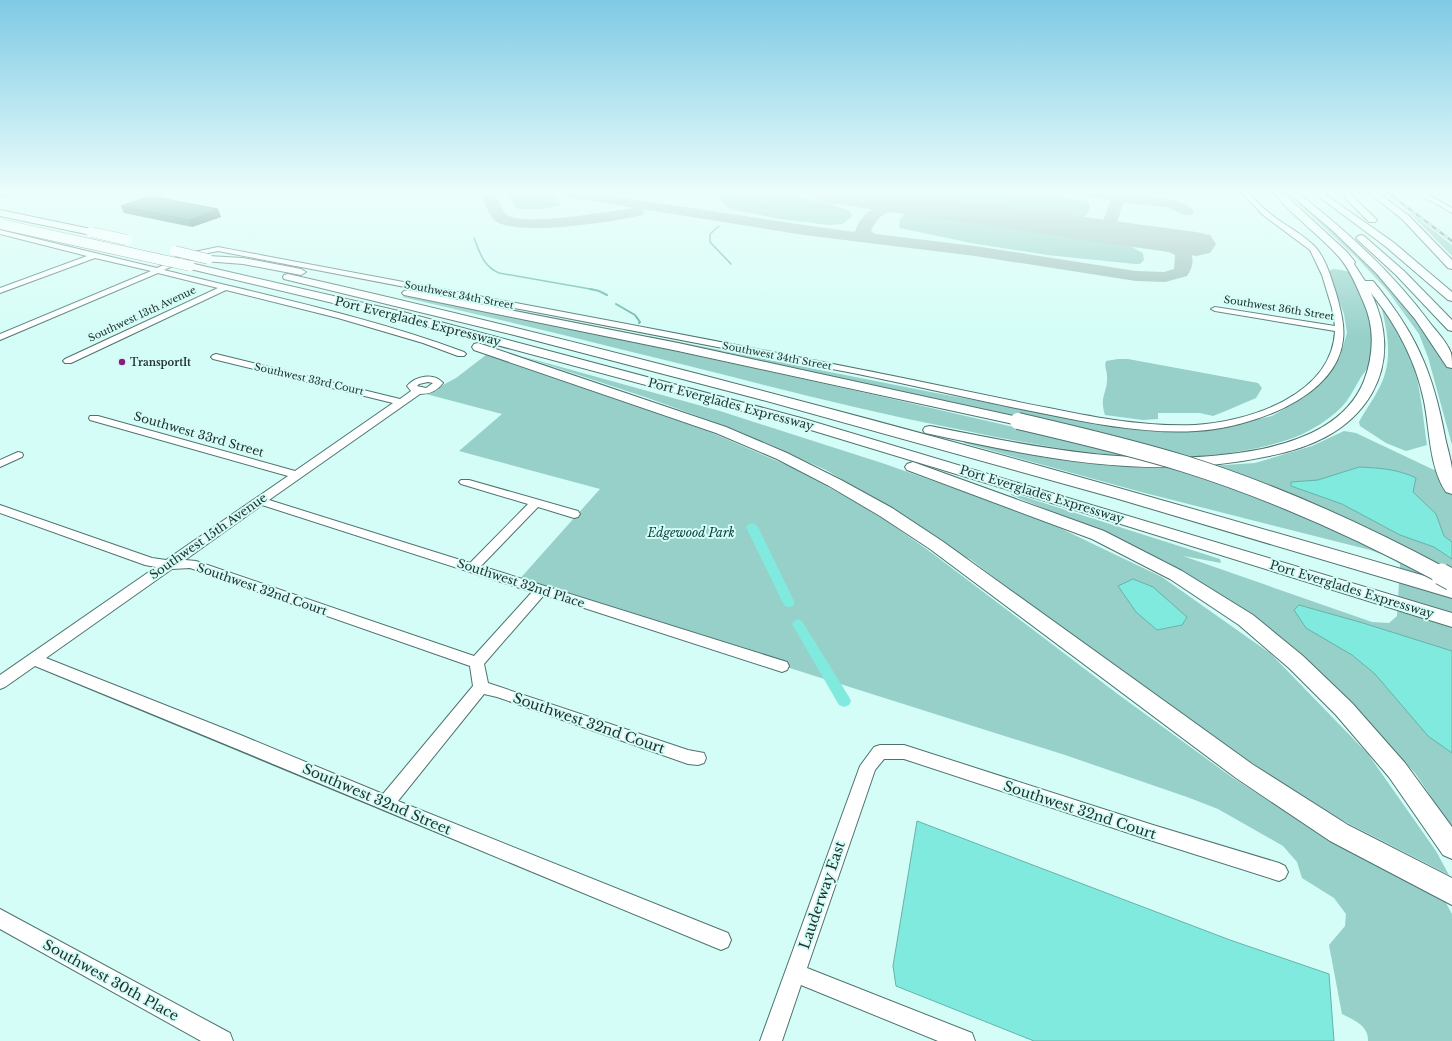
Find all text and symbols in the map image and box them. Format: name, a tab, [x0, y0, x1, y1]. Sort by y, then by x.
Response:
street label: Southwest 34th Street	[403, 278, 515, 312]
street label: Southwest 13th Avenue	[86, 283, 198, 345]
street label: Port Everglades Expressway	[333, 293, 503, 349]
street label: Southwest 36th Street	[1223, 293, 1335, 323]
street label: Southwest 34th Street	[721, 339, 833, 373]
place label: TransportIt	[130, 356, 191, 369]
marker: TransportIt	[117, 357, 127, 367]
street label: Southwest 33rd Court	[253, 360, 365, 398]
street label: Port Everglades Expressway	[647, 375, 816, 433]
street label: Southwest 33rd Street	[132, 408, 266, 460]
street label: Port Everglades Expressway	[958, 462, 1126, 526]
street label: Southwest 15th Avenue	[146, 490, 270, 582]
park label: Edgewood Park	[646, 525, 735, 540]
street label: Southwest 32nd Place	[455, 555, 587, 611]
street label: Port Everglades Expressway	[1268, 557, 1436, 621]
street label: Southwest 32nd Court	[195, 560, 330, 619]
street label: Southwest 32nd Court	[511, 688, 668, 758]
street label: Southwest 32nd Street	[300, 759, 455, 839]
street label: Southwest 32nd Court	[1001, 777, 1159, 843]
street label: Lauderway East	[795, 838, 849, 951]
street label: Southwest 30th Place	[40, 935, 182, 1025]

